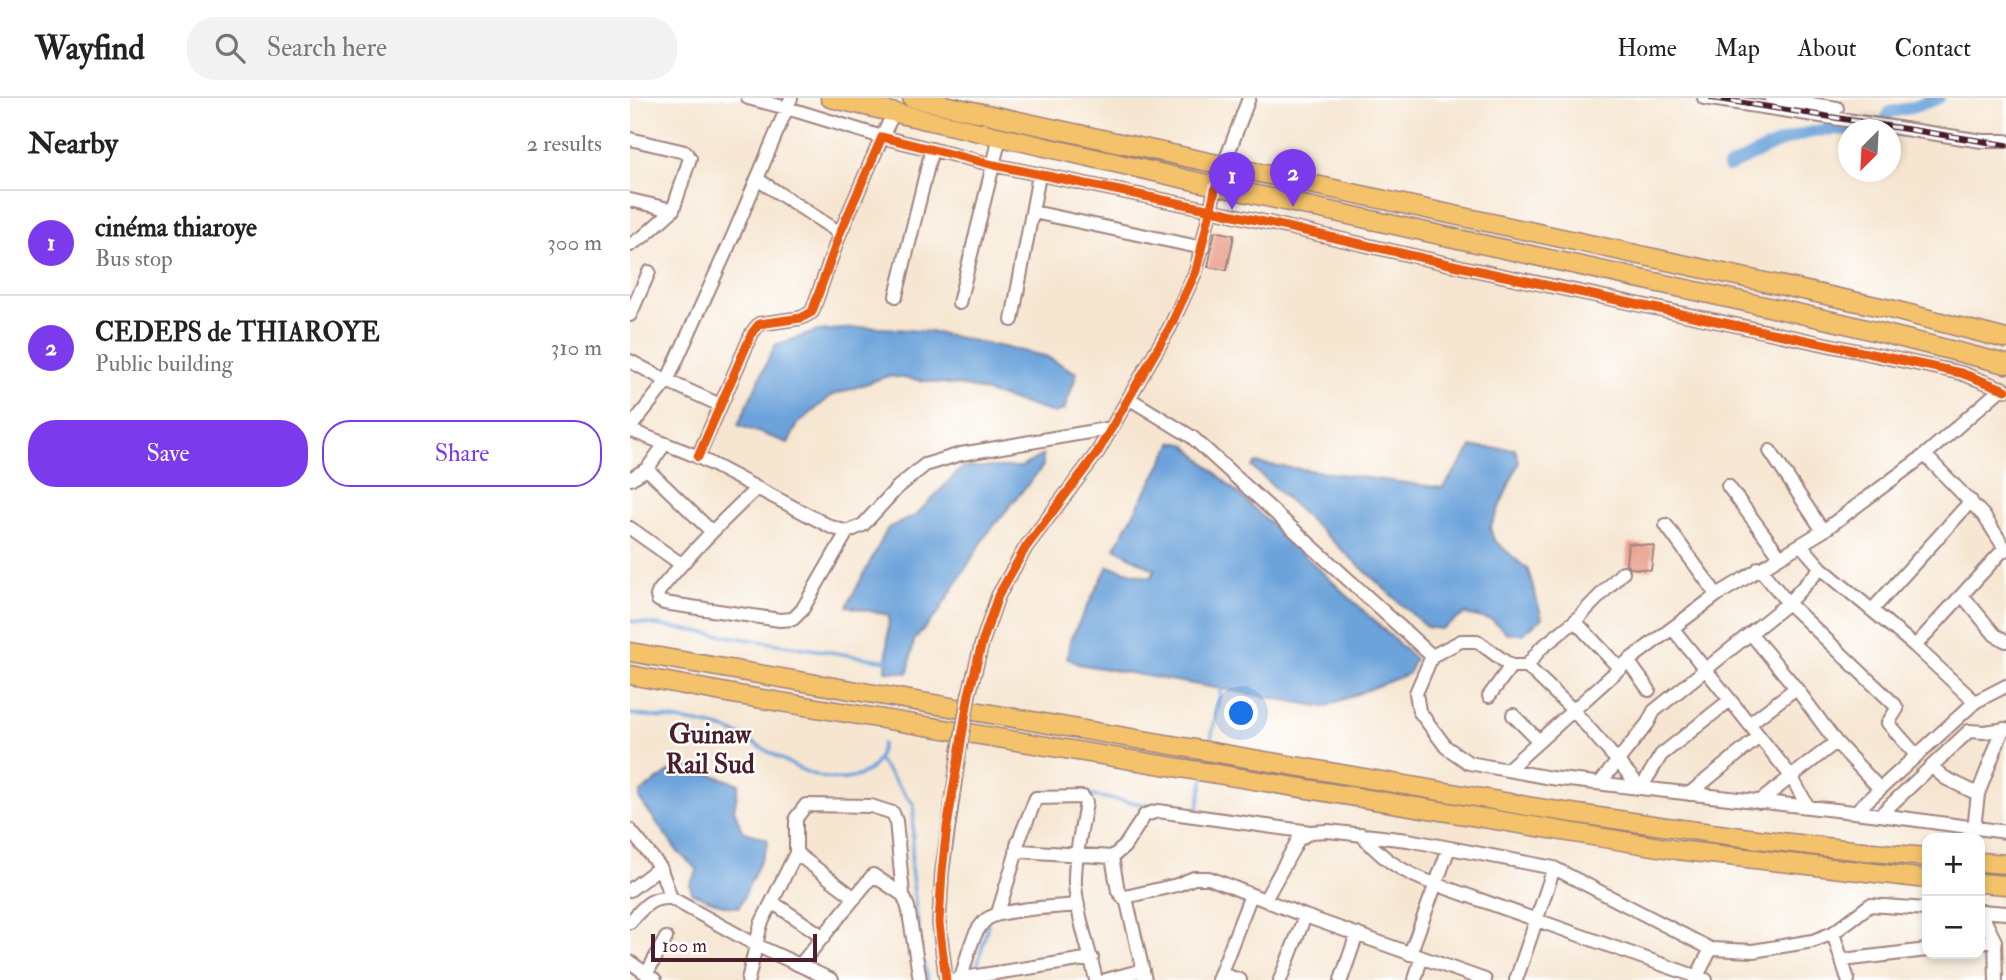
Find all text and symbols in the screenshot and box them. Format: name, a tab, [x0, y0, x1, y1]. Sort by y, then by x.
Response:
search box	[187, 17, 677, 80]
text: Wayfind	[35, 28, 145, 69]
icon: search	[211, 29, 249, 67]
text: Search here	[267, 32, 387, 64]
text: Home	[1617, 33, 1677, 64]
text: Map	[1715, 33, 1760, 64]
text: About	[1798, 33, 1857, 64]
text: Contact	[1895, 33, 1971, 64]
north arrow	[1838, 119, 1901, 182]
text: Nearby	[28, 125, 118, 162]
text: 2 results	[527, 129, 602, 158]
pin: 2	[1270, 149, 1316, 207]
pin: 1	[1209, 152, 1255, 210]
text: cinéma thiaroye	[95, 212, 257, 244]
text: 1	[47, 228, 55, 257]
text: 300 m	[547, 228, 602, 257]
text: Bus stop	[95, 244, 173, 273]
text: CEDEPS de THIAROYE	[95, 317, 380, 349]
text: 2	[45, 333, 57, 362]
text: 310 m	[551, 333, 602, 362]
text: Public building	[95, 349, 233, 378]
button: Save	[28, 420, 308, 487]
button: Share	[322, 420, 602, 487]
your location	[1224, 696, 1258, 730]
district label: Guinaw Rail Sud	[666, 719, 755, 781]
map controls	[1922, 833, 1985, 959]
button: +	[1922, 833, 1985, 896]
button: −	[1922, 896, 1985, 959]
scale bar	[651, 931, 817, 963]
text: 100 m	[662, 934, 707, 958]

